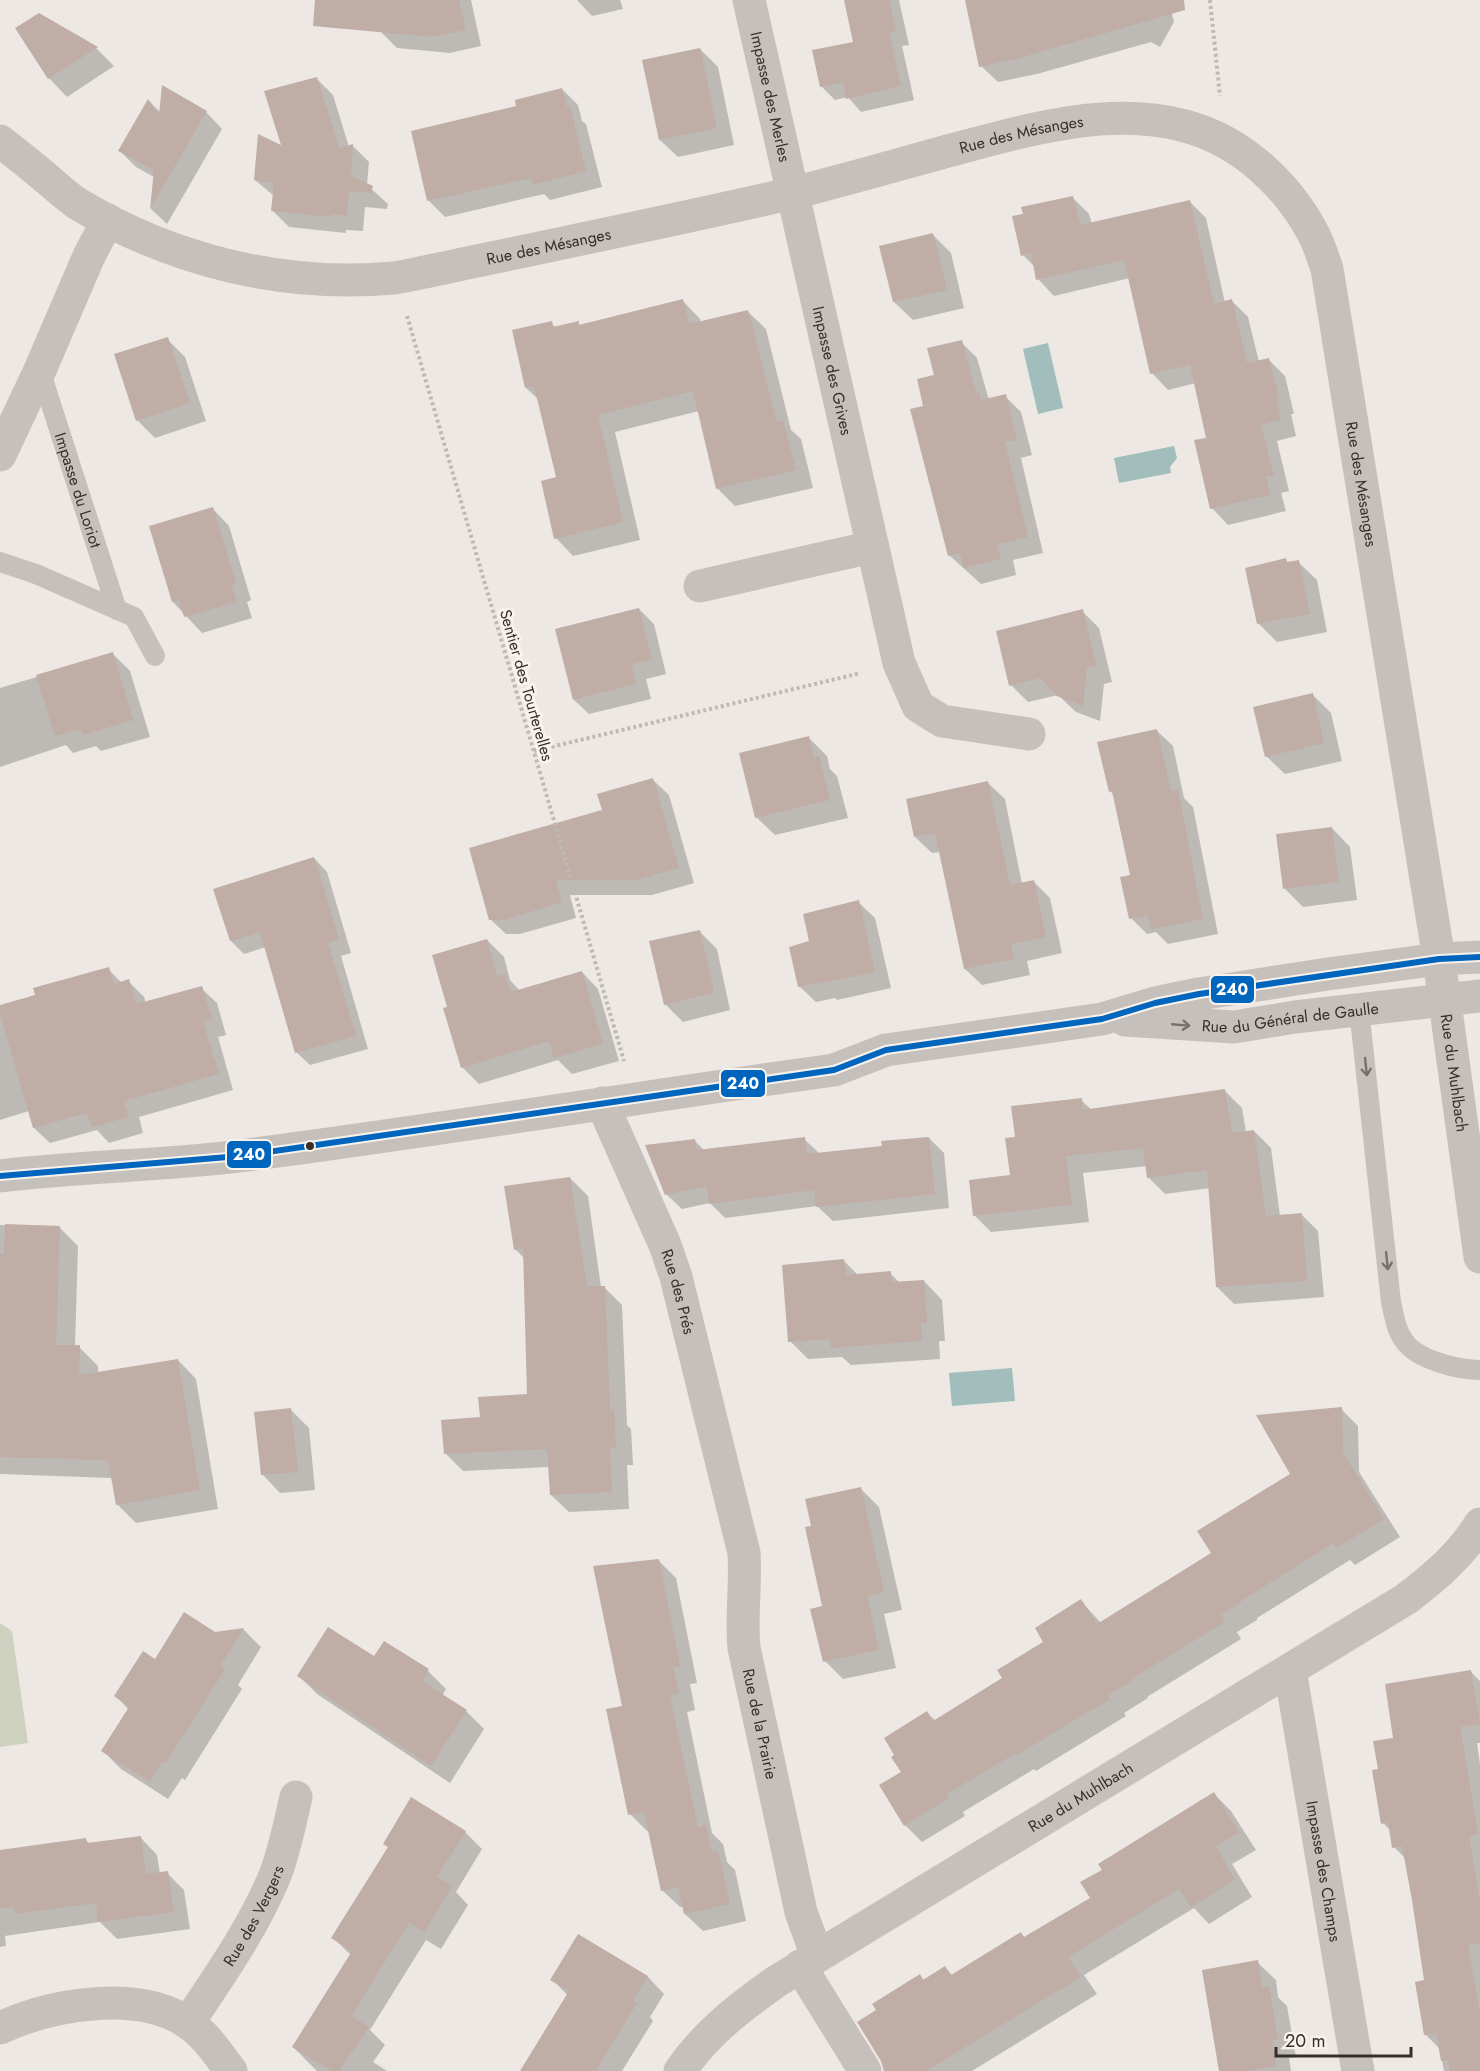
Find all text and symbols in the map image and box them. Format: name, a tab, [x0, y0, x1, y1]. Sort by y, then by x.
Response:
street label: Impasse des Merles	[744, 29, 796, 164]
street label: Rue des Mésanges	[957, 110, 1085, 159]
street label: Rue des Mésanges	[484, 222, 613, 271]
street label: Impasse des Grives	[807, 304, 858, 437]
street label: Rue des Mésanges	[1340, 420, 1383, 549]
street label: Impasse du Loriot	[49, 430, 107, 551]
street label: Sentier des Tourterelles	[494, 607, 559, 764]
line badge: 240	[1210, 975, 1255, 1004]
text: 240	[1216, 978, 1248, 1001]
street label: Rue du Général de Gaulle	[1201, 997, 1380, 1039]
street label: Rue du Muhlbach	[1435, 1012, 1474, 1133]
one-way arrow	[1171, 1020, 1191, 1031]
one-way arrow	[1361, 1057, 1372, 1077]
line badge: 240	[720, 1069, 766, 1098]
text: 240	[727, 1072, 759, 1095]
line badge: 240	[226, 1140, 272, 1169]
unlabelled marker	[304, 1140, 316, 1152]
text: 240	[233, 1143, 265, 1166]
street label: Rue des Prés	[655, 1246, 701, 1337]
one-way arrow	[1382, 1251, 1393, 1271]
street label: Rue de la Prairie	[737, 1666, 783, 1781]
street label: Rue du Muhlbach	[1024, 1756, 1138, 1838]
street label: Impasse des Champs	[1300, 1799, 1347, 1944]
street label: Rue des Vergers	[218, 1862, 290, 1971]
scale bar	[1276, 2020, 1411, 2058]
text: 20 m	[1285, 2028, 1325, 2054]

